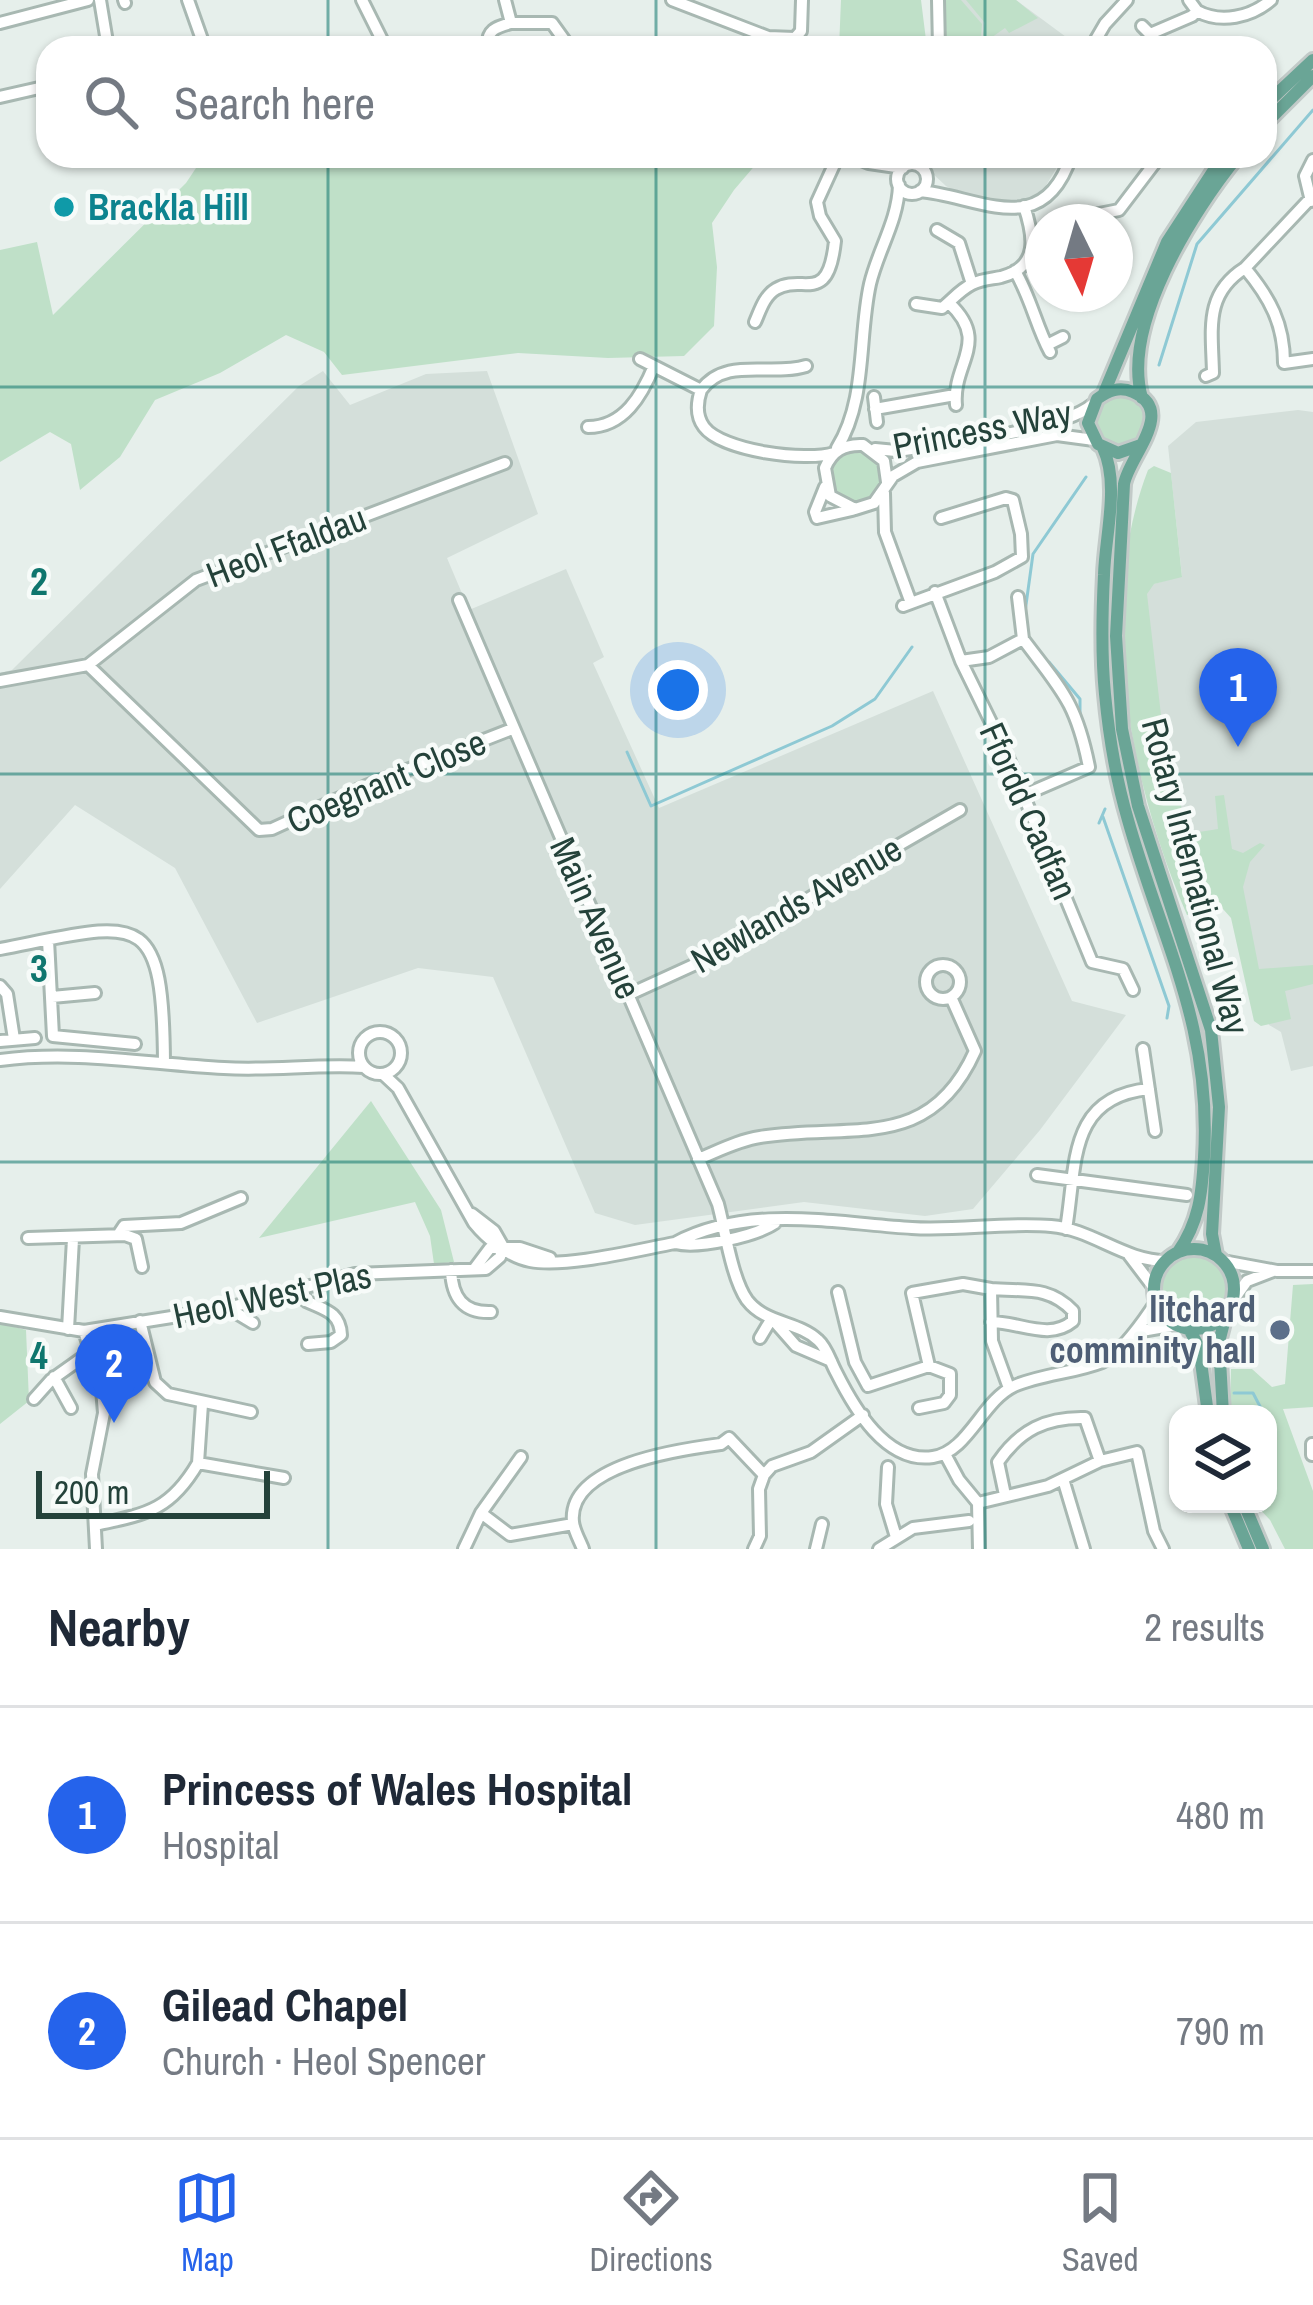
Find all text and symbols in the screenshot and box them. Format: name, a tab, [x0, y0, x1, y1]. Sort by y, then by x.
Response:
search box	[36, 36, 1277, 168]
icon: search	[78, 69, 144, 135]
text: Search here	[174, 72, 375, 133]
place label: Brackla Hill	[88, 183, 249, 231]
marker: Brackla Hill	[51, 194, 77, 220]
north arrow	[1025, 204, 1133, 312]
street label: Princess Way	[889, 388, 1076, 470]
street label: Heol Ffaldau	[199, 494, 373, 598]
text: 2	[30, 555, 48, 607]
pin: 1	[1199, 648, 1277, 747]
your location	[648, 660, 708, 720]
street label: Rotary International Way	[1131, 713, 1261, 1040]
street label: Ffordd Cadfan	[969, 715, 1089, 907]
street label: Coegnant Close	[279, 718, 493, 844]
street label: Newlands Avenue	[682, 824, 910, 984]
street label: Main Avenue	[539, 830, 653, 1006]
text: 3	[30, 942, 48, 994]
street label: Heol West Plas	[169, 1251, 375, 1339]
place label: litchard comminity hall	[1049, 1285, 1256, 1374]
marker: litchard comminity hall	[1267, 1317, 1293, 1343]
pin: 2	[75, 1324, 153, 1423]
text: 4	[30, 1329, 48, 1381]
map controls	[1169, 1405, 1277, 1513]
button: layers	[1169, 1405, 1277, 1513]
scale bar	[36, 1465, 270, 1518]
text: 200 m	[54, 1470, 129, 1514]
text: Nearby	[48, 1593, 190, 1662]
text: 2 results	[1144, 1601, 1265, 1653]
text: Princess of Wales Hospital	[162, 1758, 632, 1819]
text: 1	[78, 1789, 96, 1841]
text: 480 m	[1176, 1789, 1265, 1841]
text: Hospital	[162, 1819, 279, 1871]
text: Gilead Chapel	[162, 1974, 408, 2035]
text: 2	[78, 2005, 96, 2057]
text: 790 m	[1176, 2005, 1265, 2057]
text: Church · Heol Spencer	[162, 2035, 486, 2087]
tab: Map	[174, 2165, 240, 2281]
tab: Directions	[589, 2165, 713, 2281]
tab: Saved	[1062, 2165, 1138, 2281]

